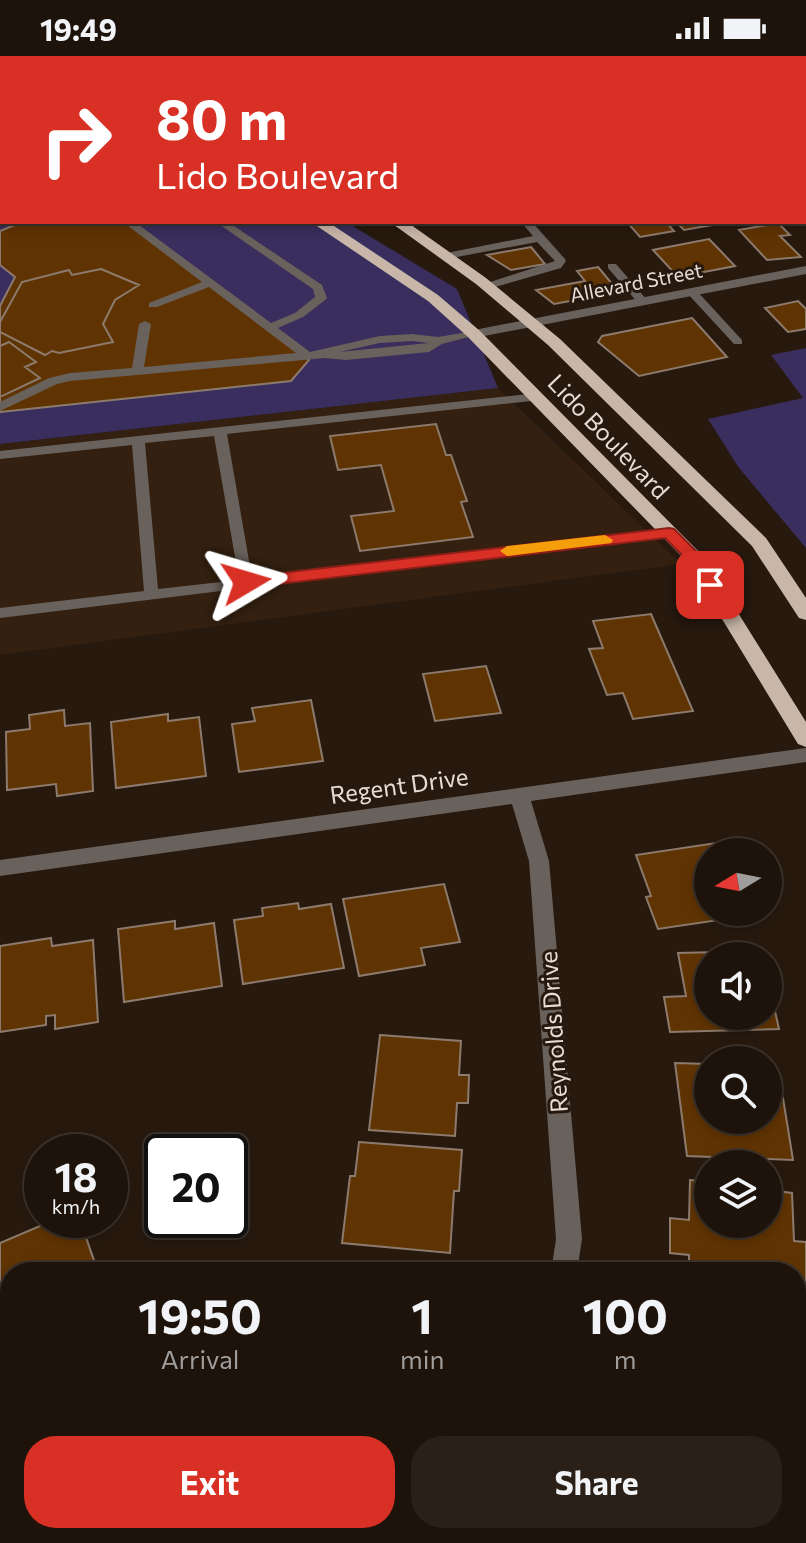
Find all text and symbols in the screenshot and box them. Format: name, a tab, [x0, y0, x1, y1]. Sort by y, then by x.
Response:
text: 19:49	[40, 10, 117, 47]
text: 80 m	[156, 83, 287, 152]
icon: right	[24, 88, 128, 192]
text: Lido Boulevard	[156, 152, 399, 196]
street label: Allevard Street	[568, 257, 704, 307]
street label: Lido Boulevard	[542, 368, 676, 504]
position arrow	[204, 540, 288, 624]
pin	[676, 551, 744, 619]
icon: arrive	[688, 563, 732, 607]
street label: Regent Drive	[328, 761, 470, 809]
north arrow	[694, 838, 782, 926]
map controls	[694, 838, 782, 1238]
button: sound	[694, 942, 782, 1030]
street label: Reynolds Drive	[533, 950, 573, 1114]
button: search	[694, 1046, 782, 1134]
speed limit sign: 20	[144, 1134, 248, 1238]
button: layers	[694, 1150, 782, 1238]
text: 18	[55, 1151, 97, 1200]
text: km/h	[52, 1194, 100, 1218]
text: 19:50	[138, 1285, 262, 1344]
text: 1	[411, 1285, 433, 1344]
text: 100	[582, 1285, 668, 1344]
text: Arrival	[161, 1343, 239, 1374]
text: min	[400, 1343, 444, 1374]
text: m	[614, 1343, 636, 1374]
button: Exit	[24, 1436, 395, 1528]
button: Share	[411, 1436, 782, 1528]

